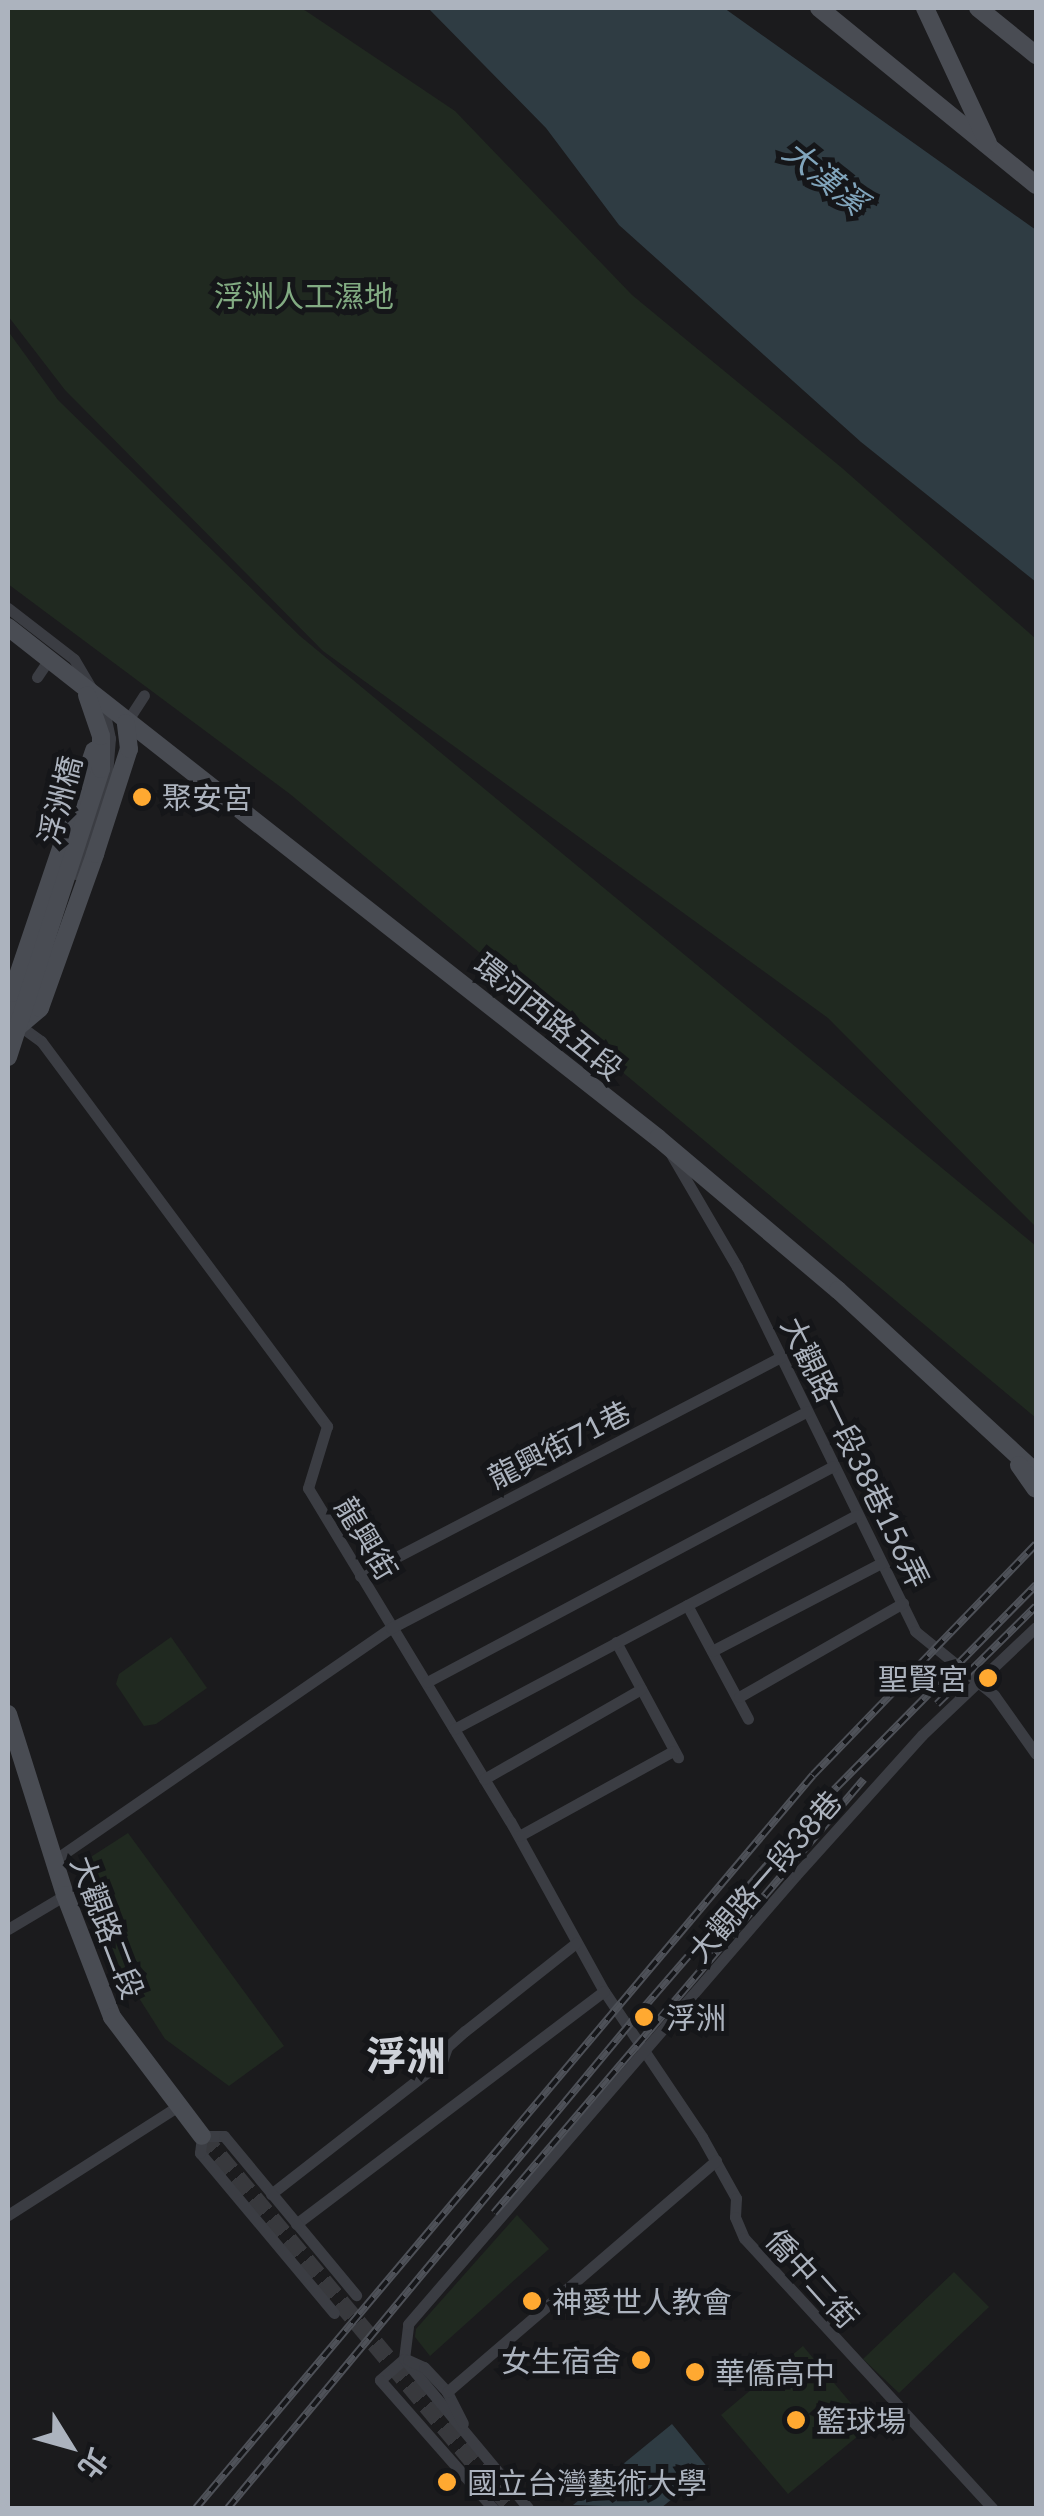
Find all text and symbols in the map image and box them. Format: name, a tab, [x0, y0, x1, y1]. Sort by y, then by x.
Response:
water label: 大漢溪	[776, 132, 874, 222]
park label: 浮洲人工濕地	[214, 277, 394, 313]
street label: 浮洲橋	[30, 752, 88, 848]
place label: 聚安宮	[162, 779, 252, 815]
marker: 聚安宮	[131, 786, 153, 808]
street label: 環河西路五段	[468, 945, 630, 1087]
street label: 大觀路一段38巷156弄	[775, 1311, 937, 1593]
street label: 龍興街71巷	[482, 1393, 636, 1495]
street label: 龍興街	[328, 1490, 406, 1586]
place label: 聖賢宮	[878, 1660, 968, 1696]
marker: 聖賢宮	[977, 1667, 999, 1689]
street label: 大觀路一段38巷	[680, 1783, 848, 1969]
street label: 大觀路二段	[64, 1851, 152, 2003]
place label: 浮洲	[666, 1999, 726, 2035]
marker: 浮洲	[631, 2004, 657, 2030]
district label: 浮洲	[366, 2031, 446, 2079]
street label: 僑中二街	[759, 2221, 867, 2335]
place label: 神愛世人教會	[552, 2283, 732, 2319]
marker: 神愛世人教會	[521, 2290, 543, 2312]
place label: 女生宿舍	[501, 2342, 621, 2378]
marker: 女生宿舍	[630, 2349, 652, 2371]
place label: 華僑高中	[715, 2354, 835, 2390]
marker: 華僑高中	[684, 2361, 706, 2383]
north arrow	[20, 2396, 120, 2496]
place label: 籃球場	[816, 2402, 906, 2438]
marker: 籃球場	[785, 2409, 807, 2431]
text: 北	[72, 2443, 116, 2485]
place label: 國立台灣藝術大學	[467, 2464, 707, 2500]
marker: 國立台灣藝術大學	[436, 2471, 458, 2493]

